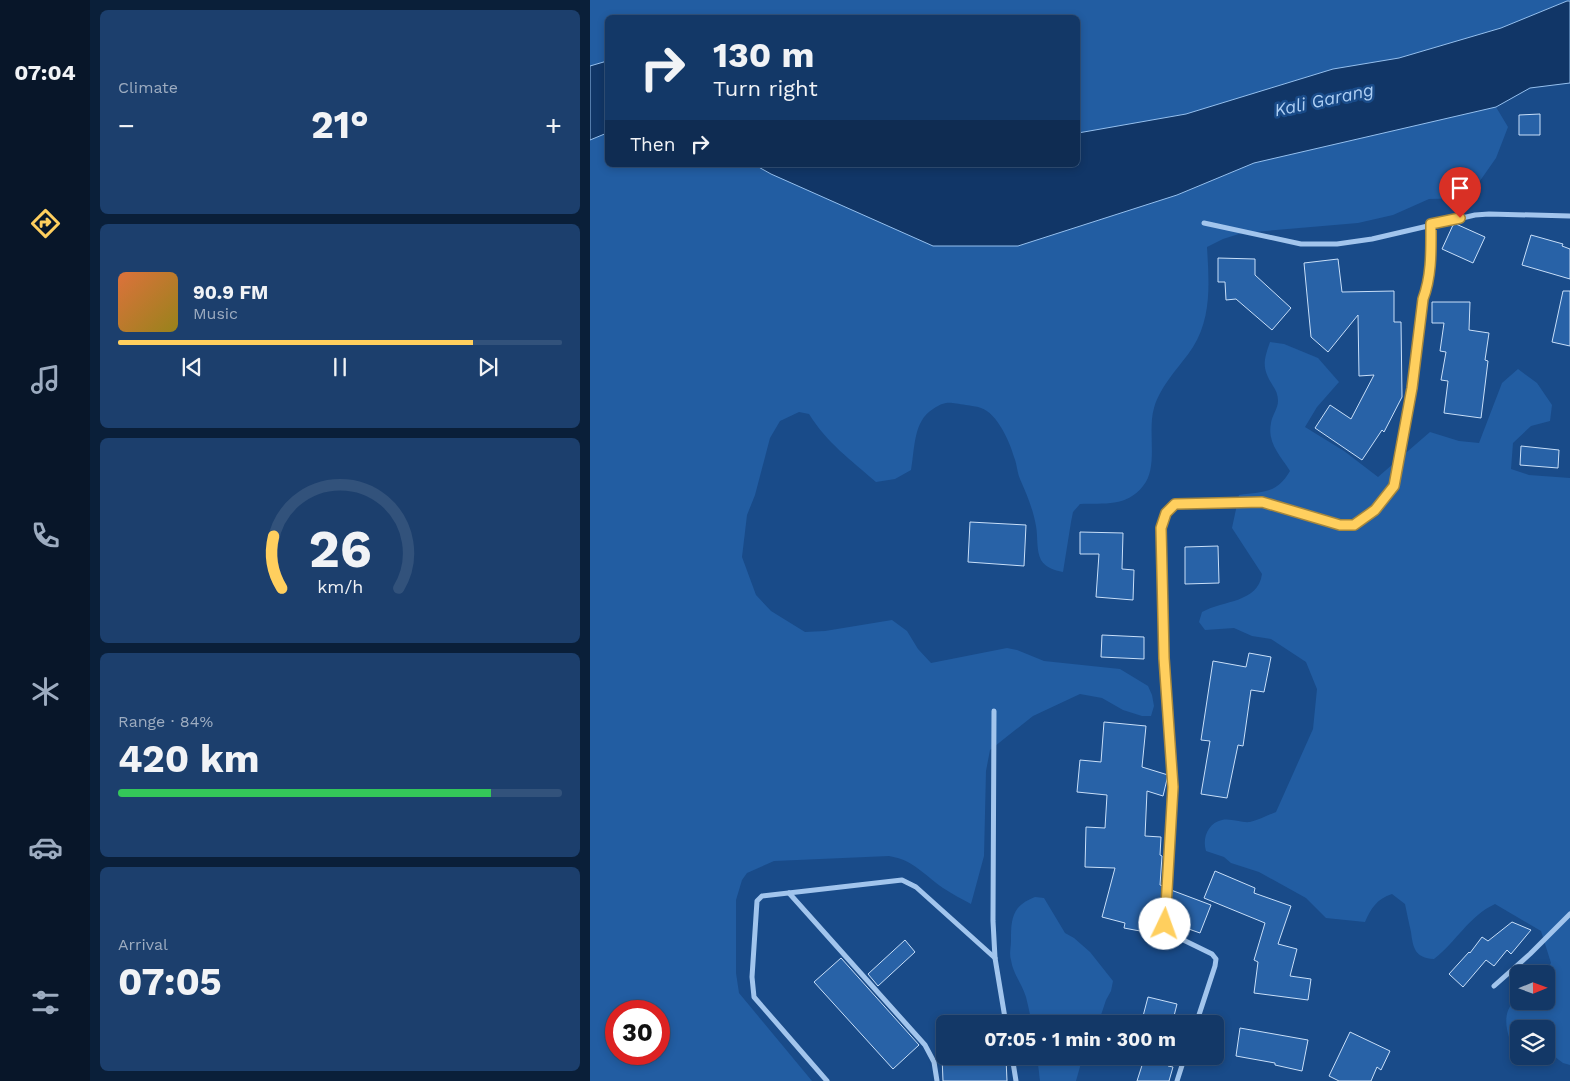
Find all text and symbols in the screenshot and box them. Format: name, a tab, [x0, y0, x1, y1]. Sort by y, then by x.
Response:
text: 130 m	[713, 34, 814, 76]
icon: right	[630, 35, 695, 100]
text: 07:04	[14, 60, 76, 85]
text: Turn right	[713, 76, 818, 101]
text: Climate	[118, 78, 178, 97]
water label: Kali Garang	[1272, 79, 1376, 120]
text: 21°	[311, 103, 369, 147]
text: −	[118, 109, 135, 142]
text: +	[545, 109, 562, 142]
icon: right	[686, 130, 714, 158]
text: Then	[630, 133, 676, 156]
pin	[1439, 167, 1481, 218]
icon: arrive	[1446, 174, 1474, 202]
icon: directions	[28, 206, 63, 241]
text: 90.9 FM	[193, 281, 268, 304]
text: Music	[193, 304, 238, 323]
icon: previous	[178, 353, 206, 381]
icon: pause	[326, 353, 354, 381]
icon: next	[474, 353, 502, 381]
icon: music	[28, 362, 63, 397]
icon: phone	[28, 518, 63, 553]
text: 26	[308, 519, 372, 580]
text: km/h	[317, 576, 363, 597]
icon: climate	[28, 674, 63, 709]
text: Range · 84%	[118, 712, 213, 731]
text: 420 km	[118, 737, 259, 781]
icon: car	[28, 830, 63, 865]
position arrow	[1138, 897, 1190, 949]
text: Arrival	[118, 935, 168, 954]
text: 07:05	[118, 960, 222, 1004]
north arrow	[1510, 965, 1555, 1010]
map controls	[1510, 965, 1555, 1065]
icon: filters	[28, 985, 63, 1020]
speed limit sign: 30	[605, 1000, 670, 1065]
button: layers	[1510, 1020, 1555, 1065]
text: 07:05 · 1 min · 300 m	[984, 1028, 1176, 1051]

